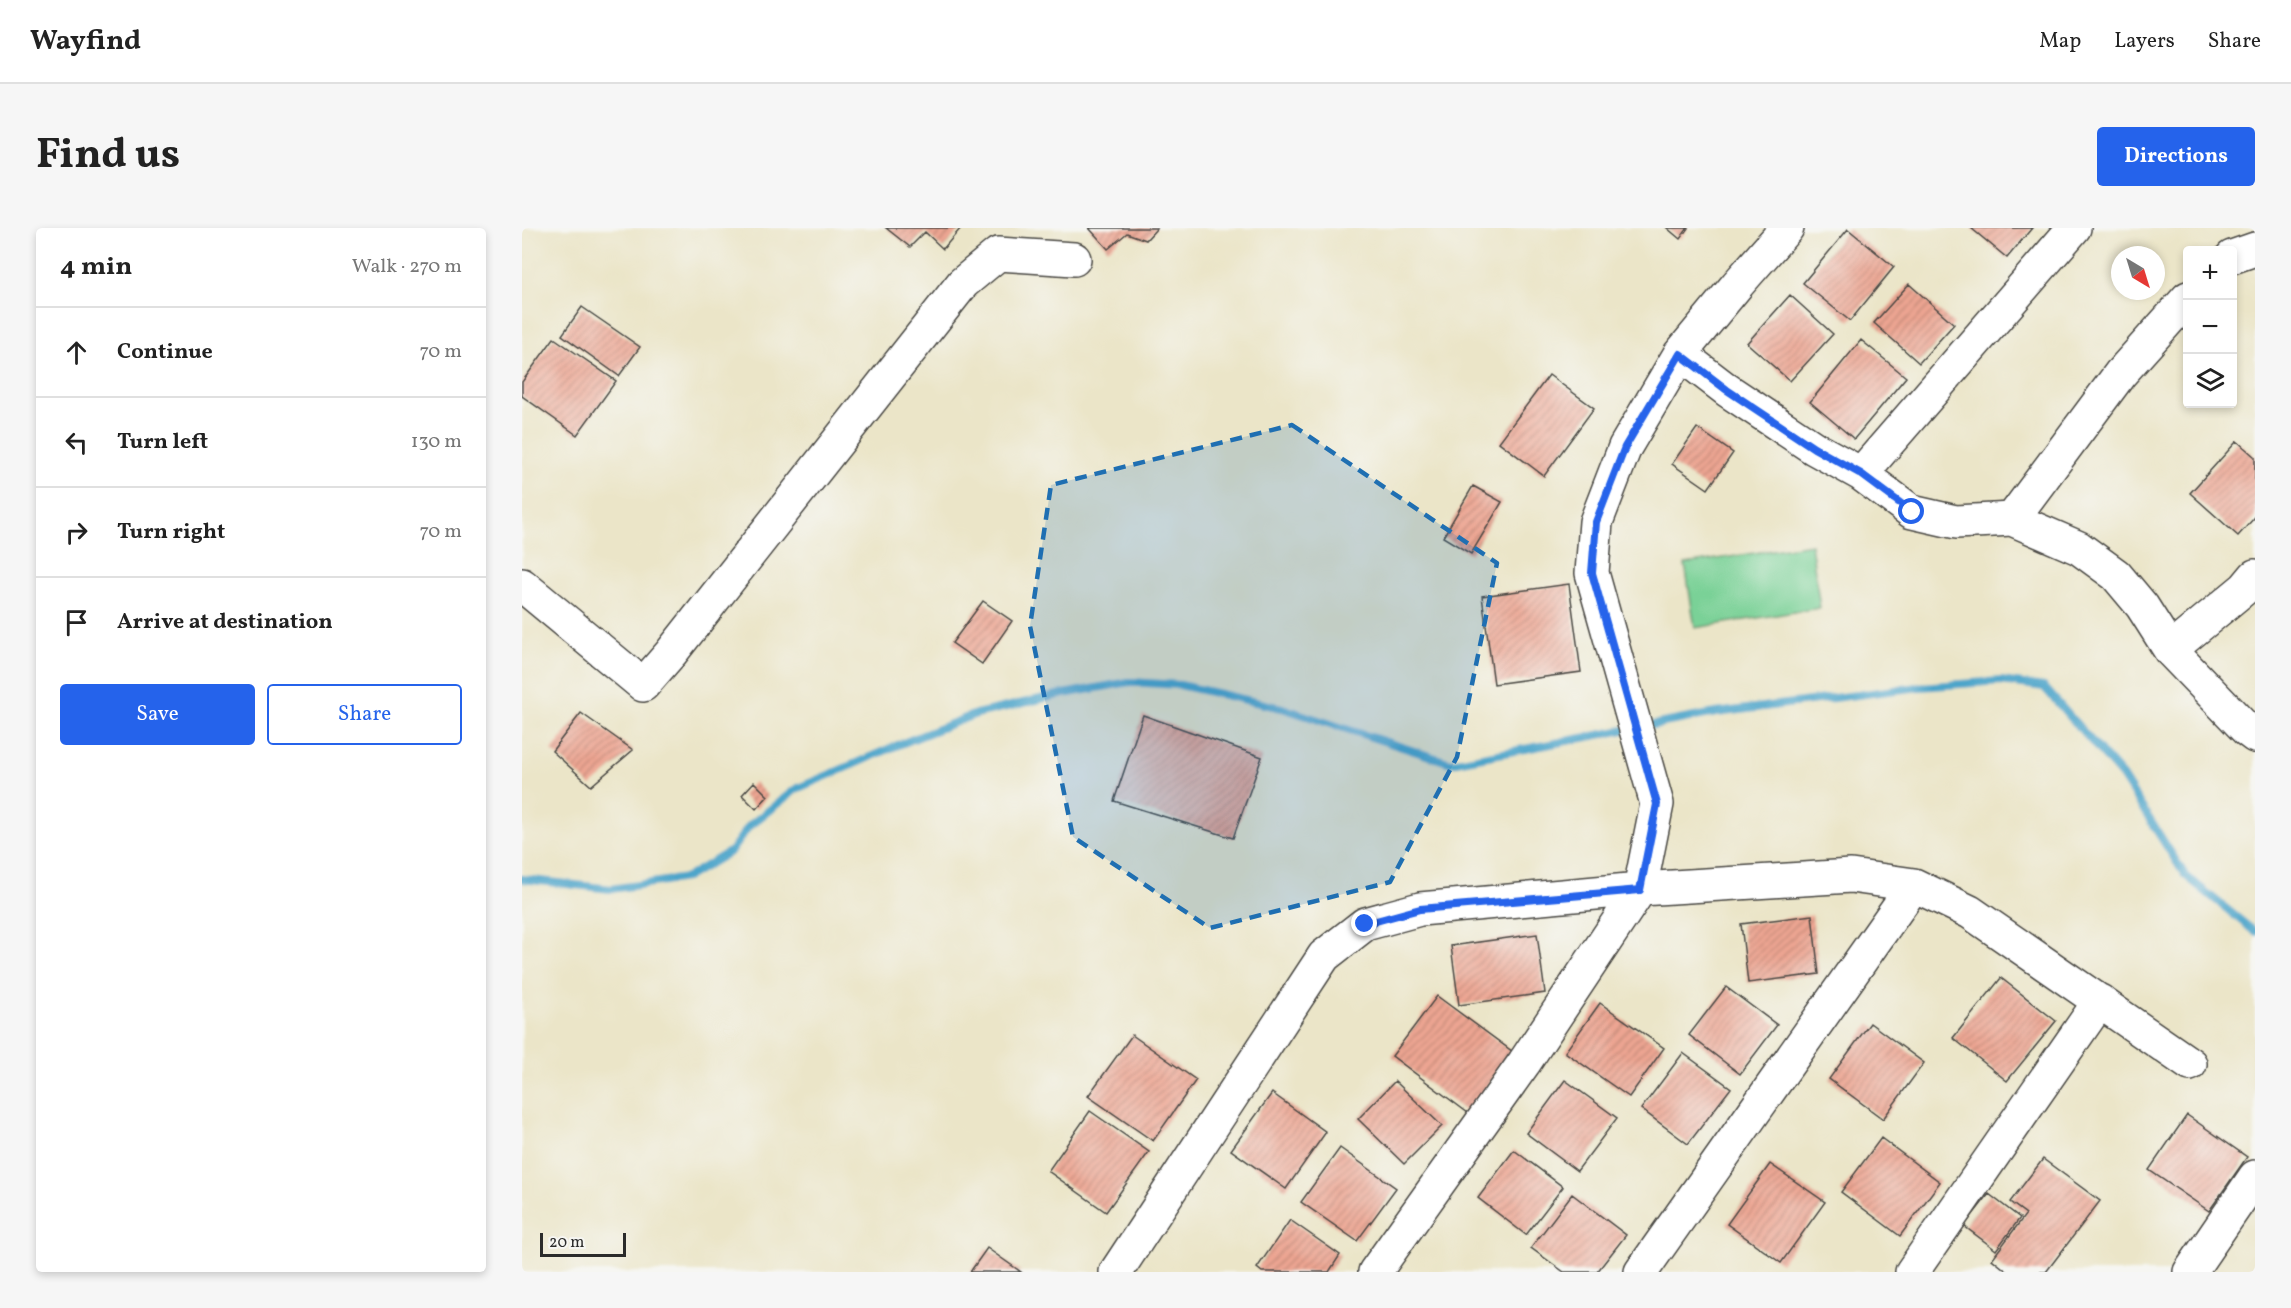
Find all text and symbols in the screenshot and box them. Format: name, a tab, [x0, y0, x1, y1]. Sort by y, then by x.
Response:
text: Wayfind	[30, 22, 141, 61]
text: Map	[2039, 27, 2081, 56]
text: Layers	[2114, 27, 2175, 56]
text: Share	[2208, 27, 2261, 56]
text: Find us	[36, 127, 180, 186]
button: Directions	[2097, 127, 2255, 186]
north arrow	[2111, 246, 2165, 300]
map controls	[2183, 246, 2237, 408]
button: +	[2183, 246, 2237, 300]
text: 4 min	[60, 249, 132, 285]
text: Walk · 270 m	[352, 253, 462, 281]
button: −	[2183, 300, 2237, 354]
icon: ahead	[60, 336, 93, 369]
text: Continue	[117, 337, 213, 368]
text: 70 m	[419, 338, 462, 366]
button: layers	[2183, 354, 2237, 408]
icon: left	[60, 426, 93, 459]
text: Turn left	[117, 427, 208, 458]
text: 130 m	[411, 428, 462, 456]
route start	[1898, 498, 1924, 524]
icon: right	[60, 516, 93, 549]
text: Turn right	[117, 517, 225, 548]
text: 70 m	[419, 518, 462, 546]
icon: arrive	[60, 606, 93, 639]
text: Arrive at destination	[117, 607, 333, 638]
button: Save	[60, 684, 255, 745]
button: Share	[267, 684, 462, 745]
route end	[1351, 910, 1377, 936]
scale bar	[540, 1230, 626, 1258]
text: 20 m	[549, 1232, 584, 1254]

